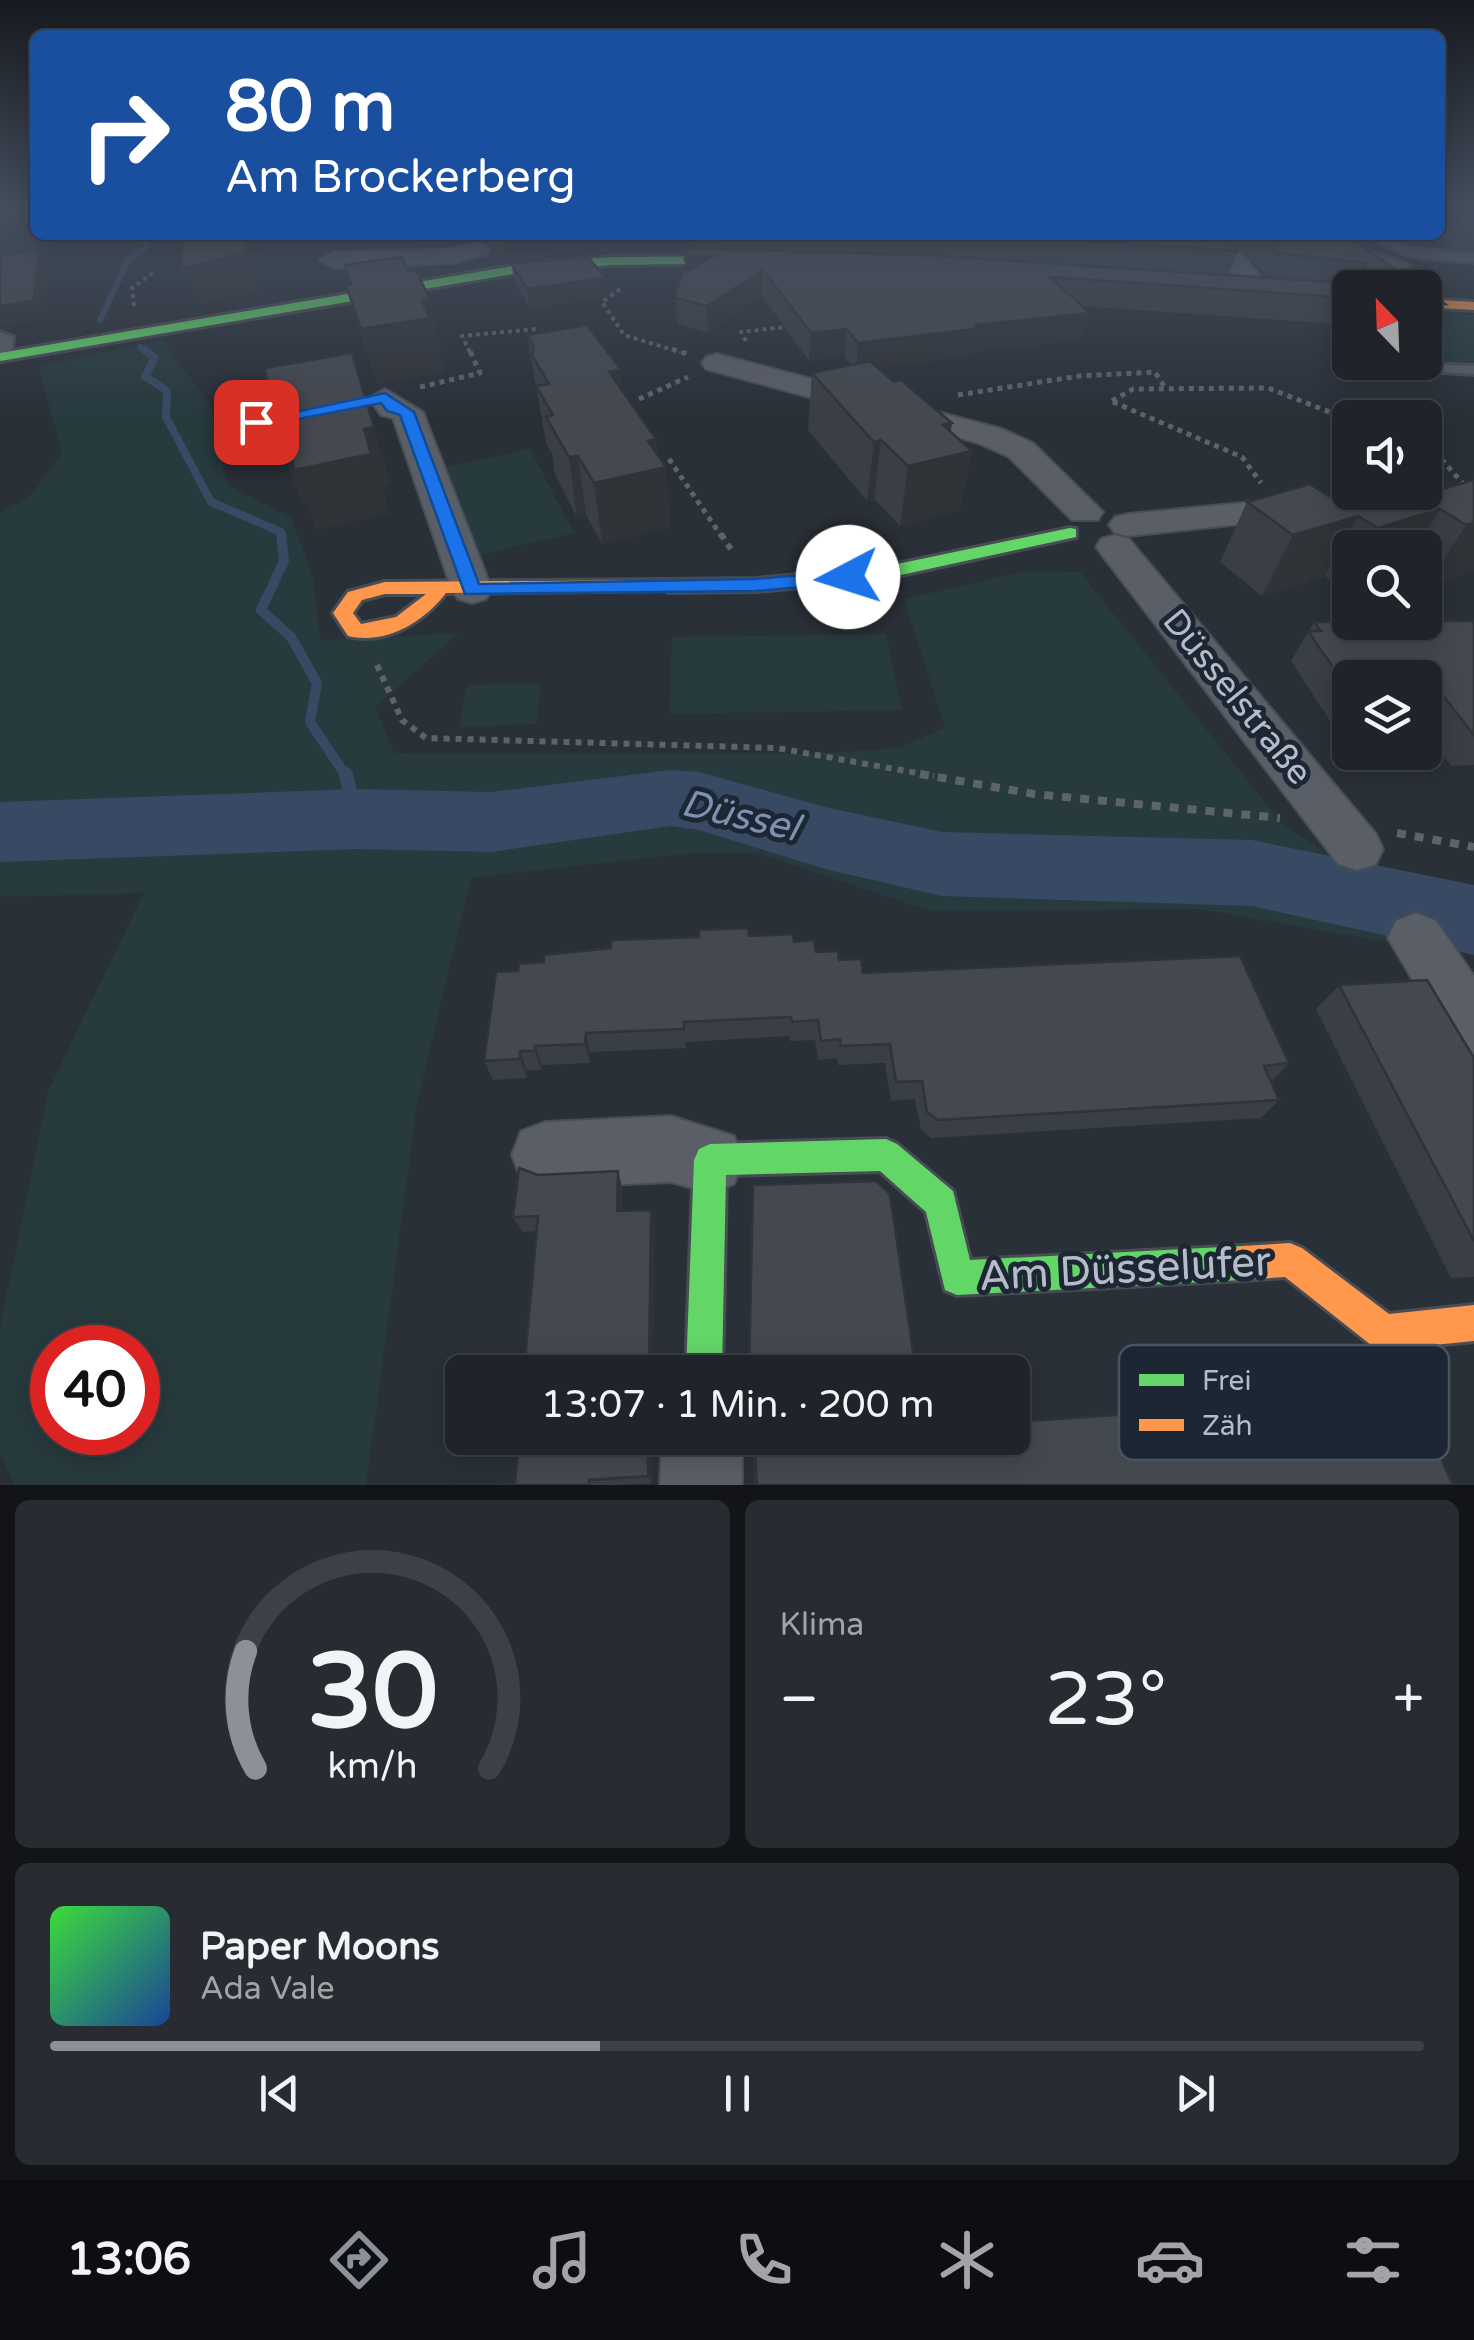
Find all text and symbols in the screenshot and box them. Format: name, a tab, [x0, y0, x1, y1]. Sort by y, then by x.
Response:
text: 80 m	[225, 66, 395, 150]
icon: right	[60, 70, 190, 200]
text: Am Brockerberg	[225, 151, 576, 205]
north arrow	[1332, 270, 1442, 380]
map controls	[1332, 270, 1442, 770]
pin	[214, 380, 299, 465]
icon: arrive	[229, 395, 284, 450]
button: sound	[1332, 400, 1442, 510]
position arrow	[796, 525, 900, 629]
button: search	[1332, 530, 1442, 640]
street label: Düsselstraße	[1153, 601, 1321, 793]
button: layers	[1332, 660, 1442, 770]
water label: Düssel	[677, 780, 807, 853]
street label: Am Düsselufer	[978, 1236, 1272, 1302]
speed limit sign: 40	[30, 1325, 160, 1455]
legend	[1119, 1345, 1449, 1460]
text: Frei	[1202, 1364, 1251, 1398]
text: 13:07 · 1 Min. · 200 m	[541, 1382, 934, 1428]
text: Zäh	[1202, 1409, 1253, 1443]
text: Klima	[780, 1606, 864, 1644]
text: 30	[307, 1631, 438, 1756]
text: 23°	[1045, 1655, 1167, 1745]
text: −	[780, 1667, 819, 1733]
text: +	[1393, 1667, 1424, 1733]
text: km/h	[327, 1745, 417, 1788]
text: Paper Moons	[200, 1924, 440, 1970]
text: Ada Vale	[200, 1970, 335, 2008]
icon: previous	[252, 2066, 307, 2121]
icon: pause	[710, 2066, 765, 2121]
icon: next	[1168, 2066, 1223, 2121]
icon: directions	[324, 2225, 394, 2295]
icon: music	[527, 2225, 597, 2295]
icon: phone	[729, 2225, 799, 2295]
icon: climate	[932, 2225, 1002, 2295]
icon: car	[1135, 2225, 1205, 2295]
icon: filters	[1338, 2225, 1408, 2295]
text: 13:06	[66, 2233, 191, 2287]

